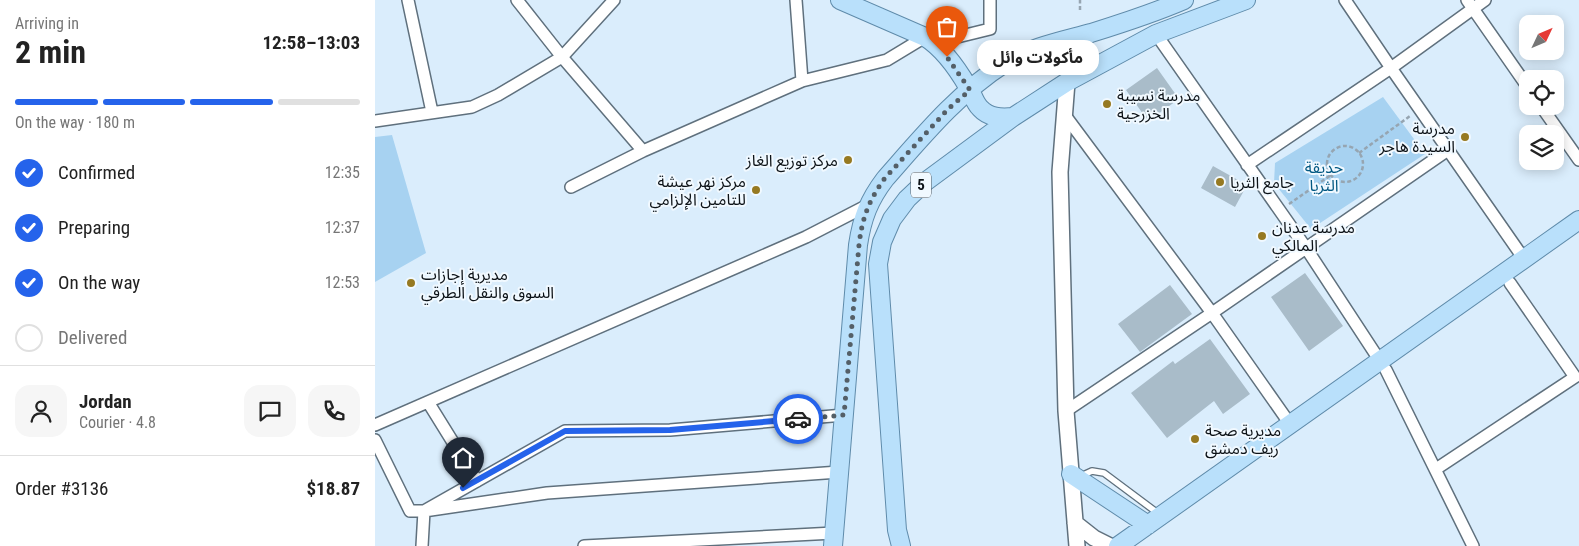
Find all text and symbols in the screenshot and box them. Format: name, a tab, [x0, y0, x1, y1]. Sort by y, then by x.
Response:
pin	[926, 6, 968, 57]
icon: bag	[933, 13, 961, 41]
text: Arriving in	[15, 14, 79, 33]
north arrow	[1519, 15, 1564, 60]
map controls	[1519, 15, 1564, 170]
text: 12:58–13:03	[262, 31, 360, 54]
text: 2 min	[15, 33, 86, 71]
callout: مأكولات وائل	[977, 40, 1099, 74]
text: مأكولات وائل	[993, 48, 1083, 67]
button: locate	[1519, 70, 1564, 115]
place label: مدرسة نسيبة الخزرجية	[1117, 86, 1200, 123]
marker: مدرسة نسيبة الخزرجية	[1101, 98, 1113, 110]
text: On the way · 180 m	[15, 113, 135, 132]
place label: مدرسة السيدة هاجر	[1378, 119, 1455, 156]
button: layers	[1519, 125, 1564, 170]
marker: مدرسة السيدة هاجر	[1459, 131, 1471, 143]
place label: مركز توزيع الغاز	[745, 151, 838, 173]
marker: مركز توزيع الغاز	[842, 154, 854, 166]
park label: حديقة الثريا	[1305, 158, 1343, 195]
icon: check	[15, 159, 43, 187]
text: Confirmed	[58, 161, 135, 184]
text: 12:35	[325, 163, 360, 182]
place label: مركز نهر عيشة للتامين الإلزامي	[649, 172, 746, 212]
road number: 5	[911, 172, 931, 198]
place label: جامع الثريا	[1230, 173, 1294, 195]
marker: جامع الثريا	[1214, 176, 1226, 188]
marker: مركز نهر عيشة للتامين الإلزامي	[750, 184, 762, 196]
icon: check	[15, 214, 43, 242]
text: Preparing	[58, 216, 130, 239]
text: 12:37	[325, 218, 360, 237]
place label: مدرسة عدنان المالكي	[1272, 218, 1355, 258]
marker: مدرسة عدنان المالكي	[1256, 230, 1268, 242]
place label: مديرية إجازات السوق والنقل الطرقي	[421, 265, 554, 305]
icon: check	[15, 269, 43, 297]
text: On the way	[58, 271, 140, 294]
text: 12:53	[325, 273, 360, 292]
marker: مديرية إجازات السوق والنقل الطرقي	[405, 277, 417, 289]
text: Delivered	[58, 326, 127, 349]
button: person	[15, 385, 67, 437]
button: chat	[244, 385, 296, 437]
button: phone	[308, 385, 360, 437]
text: Jordan	[79, 390, 132, 413]
courier	[773, 394, 823, 444]
icon: car	[784, 405, 812, 433]
text: Courier · 4.8	[79, 413, 156, 432]
place label: مديرية صحة ريف دمشق	[1205, 421, 1281, 459]
marker: مديرية صحة ريف دمشق	[1189, 433, 1201, 445]
pin	[442, 437, 484, 488]
icon: home	[449, 444, 477, 472]
text: Order #3136	[15, 477, 108, 500]
text: $18.87	[306, 477, 360, 500]

